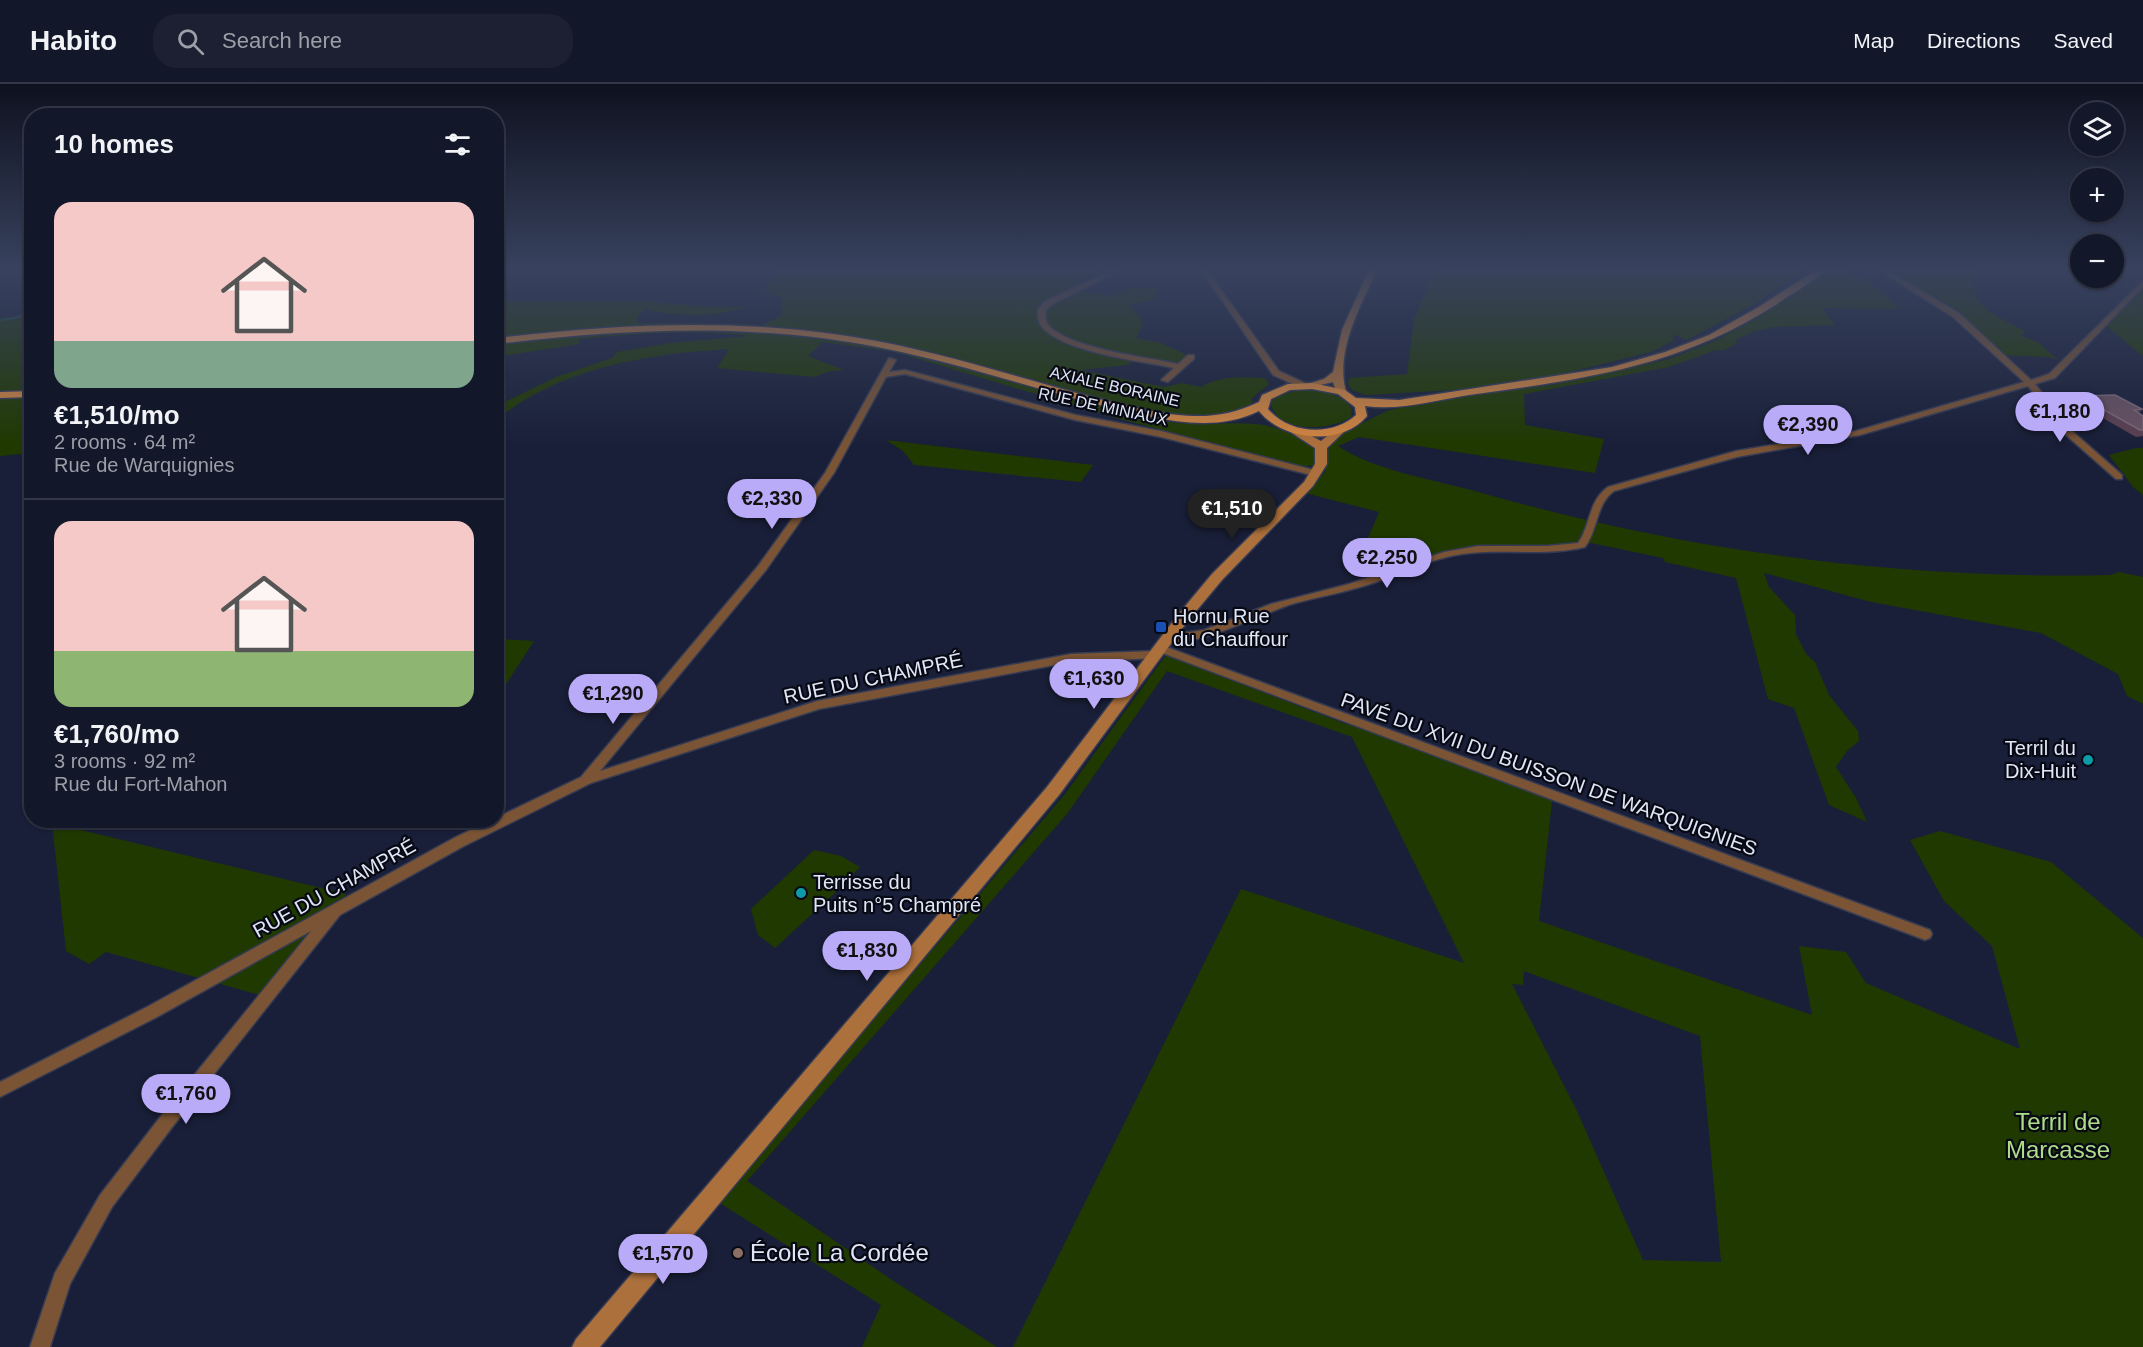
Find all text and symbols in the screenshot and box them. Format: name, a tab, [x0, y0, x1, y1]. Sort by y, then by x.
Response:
search box	[153, 14, 573, 68]
text: Habito	[30, 25, 117, 56]
icon: search	[174, 25, 207, 58]
text: Search here	[222, 28, 342, 53]
text: Map	[1853, 29, 1894, 52]
text: Directions	[1927, 29, 2020, 52]
text: Saved	[2053, 29, 2113, 52]
map controls	[2070, 102, 2124, 288]
button: layers	[2070, 102, 2124, 156]
icon: filters	[441, 128, 474, 161]
text: 10 homes	[54, 129, 174, 159]
button: +	[2070, 168, 2124, 222]
button: −	[2070, 234, 2124, 288]
icon: home	[210, 241, 318, 349]
street label: AXIALE BORAINE	[1048, 363, 1181, 410]
street label: RUE DE MINIAUX	[1037, 384, 1169, 429]
pin: €1,180	[2011, 392, 2109, 443]
text: €1,510/mo	[54, 400, 180, 430]
text: €1,180	[2029, 400, 2091, 422]
pin: €2,390	[1759, 405, 1857, 456]
text: €2,390	[1777, 413, 1839, 435]
text: 2 rooms · 64 m²	[54, 431, 195, 453]
text: Rue de Warquignies	[54, 454, 234, 476]
pin: €2,330	[723, 479, 821, 530]
text: €2,330	[741, 487, 803, 509]
pin: €1,510	[1183, 489, 1281, 540]
text: €1,510	[1201, 497, 1263, 519]
pin: €2,250	[1338, 538, 1436, 589]
text: €2,250	[1356, 546, 1418, 568]
icon: home	[210, 560, 318, 668]
place label: Hornu Rue du Chauffour	[1173, 605, 1289, 650]
marker: Hornu Rue du Chauffour	[1154, 620, 1168, 634]
street label: RUE DU CHAMPRÉ	[782, 648, 964, 708]
pin: €1,630	[1045, 659, 1143, 710]
text: €1,630	[1063, 667, 1125, 689]
pin: €1,290	[564, 674, 662, 725]
text: €1,290	[582, 682, 644, 704]
street label: PAVÉ DU XVII DU BUISSON DE WARQUIGNIES	[1338, 688, 1760, 860]
text: €1,760/mo	[54, 719, 180, 749]
place label: Terril du Dix-Huit	[2005, 737, 2076, 782]
text: 3 rooms · 92 m²	[54, 750, 195, 772]
marker: Terril du Dix-Huit	[2081, 753, 2095, 767]
text: Rue du Fort-Mahon	[54, 773, 227, 795]
street label: RUE DU CHAMPRÉ	[249, 834, 419, 942]
place label: Terrisse du Puits n°5 Champré	[813, 871, 981, 916]
marker: Terrisse du Puits n°5 Champré	[794, 886, 808, 900]
pin: €1,830	[818, 931, 916, 982]
text: €1,830	[836, 939, 898, 961]
pin: €1,760	[137, 1074, 235, 1125]
text: €1,760	[155, 1082, 217, 1104]
park label: Terril de Marcasse	[2006, 1108, 2110, 1163]
pin: €1,570	[614, 1234, 712, 1285]
place label: École La Cordée	[750, 1239, 929, 1266]
text: €1,570	[632, 1242, 694, 1264]
marker: École La Cordée	[731, 1246, 745, 1260]

